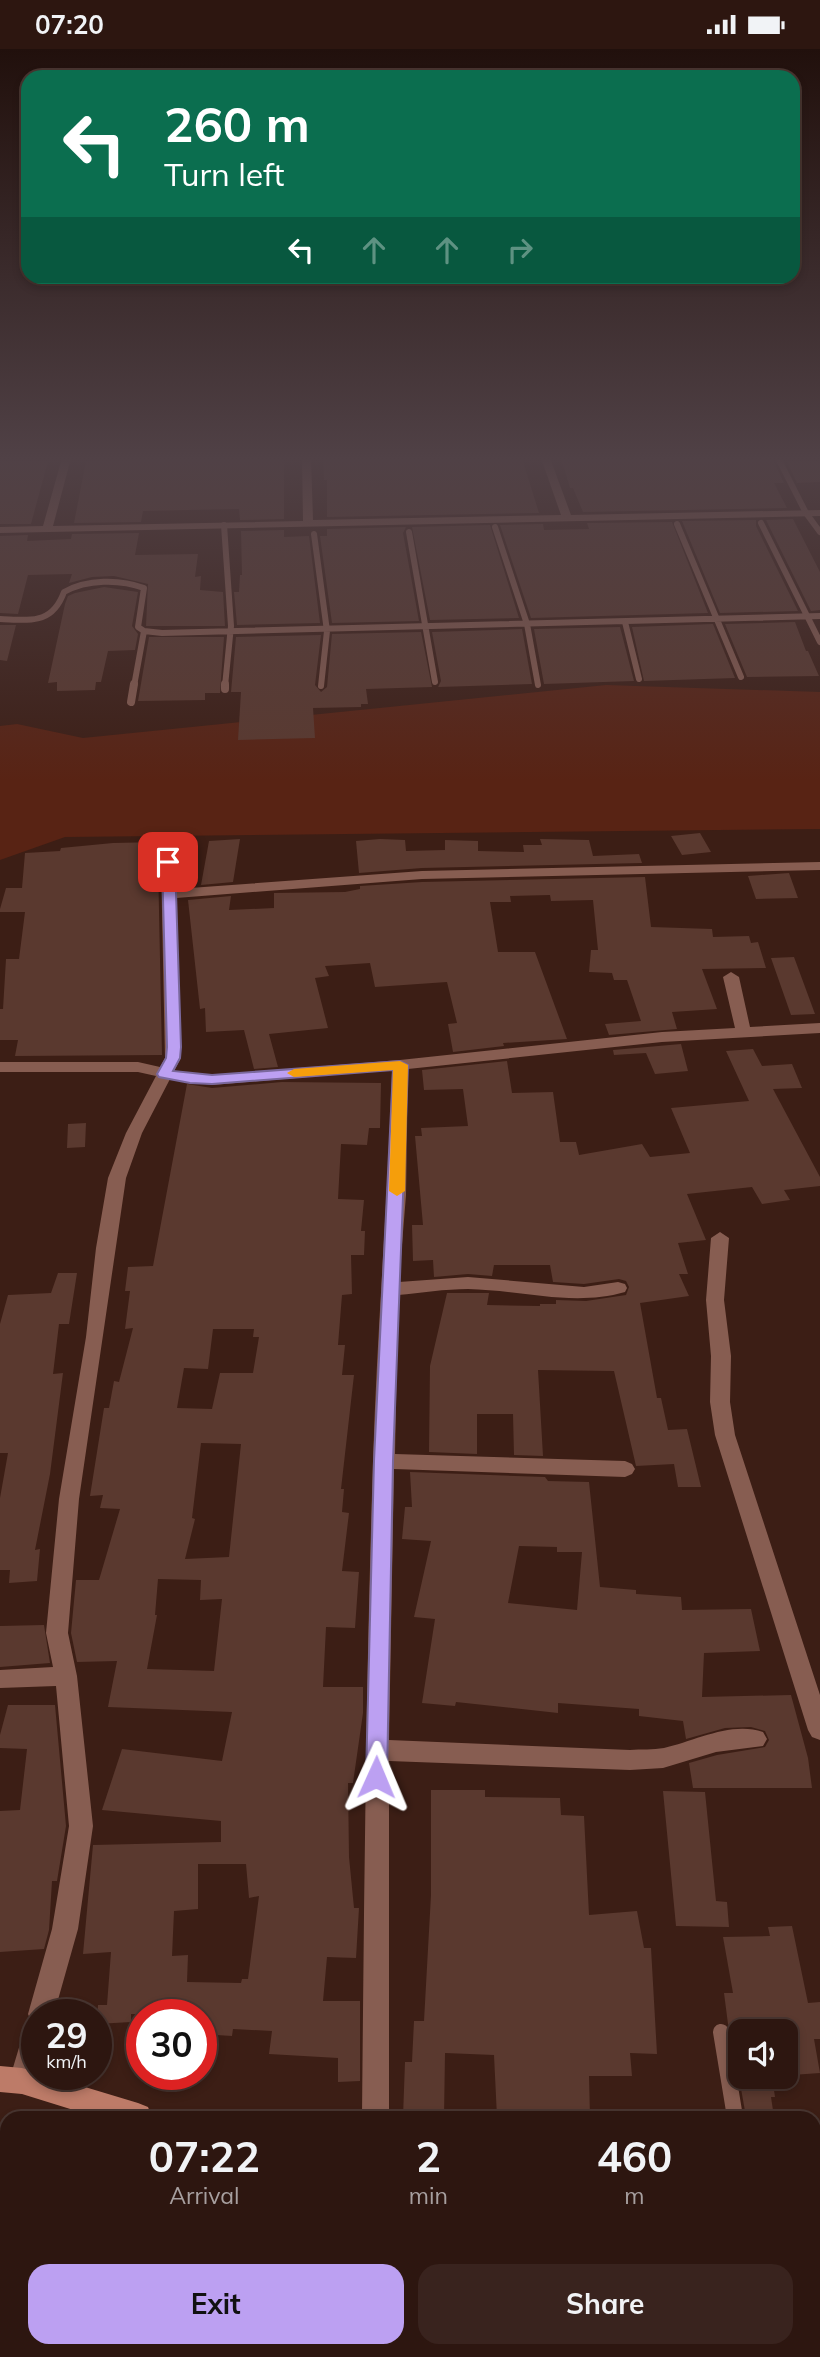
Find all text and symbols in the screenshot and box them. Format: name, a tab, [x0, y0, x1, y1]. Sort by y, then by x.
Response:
text: 07:20	[35, 8, 104, 41]
text: 260 m	[164, 93, 310, 154]
icon: left	[49, 98, 140, 189]
text: Turn left	[164, 154, 284, 194]
icon: left	[282, 231, 320, 269]
icon: ahead	[355, 231, 393, 269]
icon: ahead	[428, 231, 466, 269]
icon: right	[501, 231, 539, 269]
pin	[138, 832, 198, 892]
icon: arrive	[149, 843, 187, 881]
position arrow	[339, 1740, 413, 1814]
speed limit sign: 30	[126, 1999, 217, 2090]
text: 29	[45, 2013, 88, 2057]
map controls	[728, 2019, 798, 2089]
button: sound	[728, 2019, 798, 2089]
text: km/h	[46, 2050, 87, 2073]
text: 07:22	[149, 2130, 260, 2183]
text: 2	[416, 2130, 441, 2183]
text: 460	[597, 2130, 672, 2183]
text: Arrival	[169, 2181, 240, 2210]
text: min	[409, 2181, 448, 2210]
text: m	[624, 2181, 645, 2210]
button: Exit	[28, 2264, 404, 2344]
button: Share	[418, 2264, 793, 2344]

